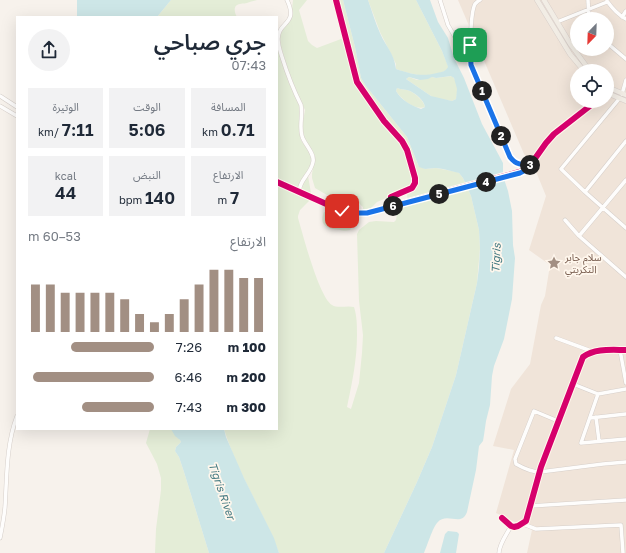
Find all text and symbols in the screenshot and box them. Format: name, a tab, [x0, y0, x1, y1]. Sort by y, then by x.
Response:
north arrow	[570, 12, 614, 56]
map controls	[570, 12, 614, 108]
text: جري صباحي	[154, 28, 266, 55]
pin	[453, 28, 487, 62]
button: share	[28, 29, 70, 71]
icon: arrive	[459, 34, 481, 56]
text: 07:43	[232, 57, 266, 73]
button: locate	[570, 64, 614, 108]
pin: 1	[472, 81, 492, 101]
text: 1	[479, 84, 485, 97]
text: الوتيرة	[52, 100, 79, 113]
text: الوقت	[133, 100, 161, 113]
text: المسافة	[211, 100, 246, 113]
text: 7:11	[62, 119, 93, 140]
text: 5:06	[129, 119, 165, 140]
text: 0.71	[221, 119, 255, 140]
text: /km	[38, 125, 62, 138]
text: km	[202, 125, 221, 138]
pin: 2	[491, 126, 511, 146]
text: 2	[498, 129, 504, 142]
pin: 3	[520, 155, 540, 175]
text: 3	[527, 158, 533, 171]
text: النبض	[133, 168, 161, 181]
text: الارتفاع	[213, 168, 243, 181]
text: kcal	[55, 169, 77, 182]
pin: 4	[476, 172, 496, 192]
text: 4	[483, 175, 489, 188]
text: 44	[55, 182, 76, 203]
pin: 5	[429, 184, 449, 204]
text: 140	[145, 187, 175, 208]
text: 7	[230, 187, 239, 208]
text: 5	[436, 187, 442, 200]
text: bpm	[119, 193, 145, 206]
text: m	[217, 193, 230, 206]
pin	[325, 194, 359, 228]
pin: 6	[383, 196, 403, 216]
text: 6	[390, 199, 397, 212]
icon: check	[331, 200, 353, 222]
text: 53–60 m	[28, 228, 81, 244]
text: الارتفاع	[230, 233, 266, 249]
water label: Tigris	[488, 242, 504, 273]
place label: سلام جابر التكريتي	[564, 251, 602, 277]
place icon: سلام جابر التكريتي	[546, 255, 562, 271]
text: 7:26	[176, 339, 202, 355]
text: 100 m	[228, 339, 266, 355]
text: 6:46	[174, 369, 202, 385]
text: 200 m	[227, 369, 266, 385]
text: 7:43	[176, 399, 202, 415]
text: 300 m	[227, 399, 266, 415]
water label: Tigris River	[206, 461, 239, 523]

